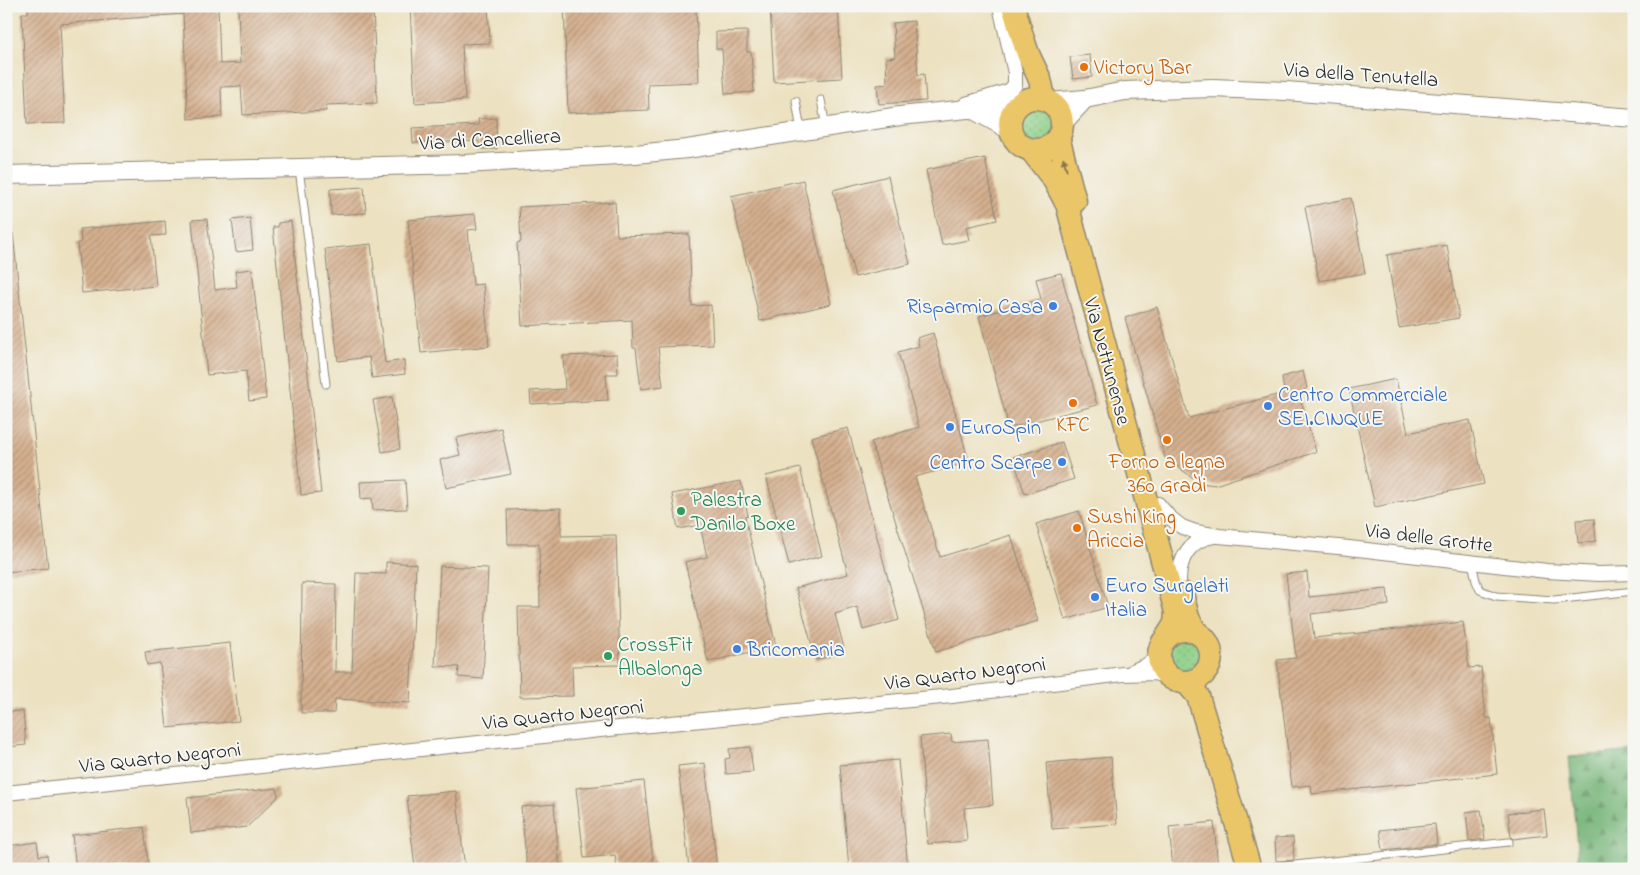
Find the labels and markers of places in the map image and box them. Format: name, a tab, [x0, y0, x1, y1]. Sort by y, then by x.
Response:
place label: Victory Bar	[1093, 54, 1192, 86]
marker: Victory Bar	[1078, 61, 1090, 73]
place label: Risparmio Casa	[907, 293, 1043, 323]
marker: Risparmio Casa	[1047, 300, 1059, 312]
place label: Centro Commerciale SEI.CINQUE	[1278, 381, 1448, 435]
marker: KFC	[1067, 397, 1079, 409]
marker: Centro Commerciale SEI.CINQUE	[1262, 400, 1274, 412]
place label: KFC	[1056, 411, 1090, 441]
place label: EuroSpin	[960, 414, 1041, 444]
marker: EuroSpin	[944, 421, 956, 433]
marker: Forno a legna 360 Gradi	[1161, 434, 1173, 446]
place label: Forno a legna 360 Gradi	[1108, 448, 1225, 502]
place label: Centro Scarpe	[929, 449, 1053, 479]
marker: Centro Scarpe	[1056, 456, 1068, 468]
place label: Palestra Danilo Boxe	[690, 486, 796, 540]
place label: Sushi King Ariccia	[1087, 503, 1176, 557]
marker: Palestra Danilo Boxe	[675, 505, 687, 517]
marker: Sushi King Ariccia	[1071, 522, 1083, 534]
place label: Euro Surgelati Italia	[1105, 572, 1229, 626]
marker: Euro Surgelati Italia	[1089, 591, 1101, 603]
place label: CrossFit Albalonga	[618, 631, 702, 687]
place label: Bricomania	[746, 636, 845, 666]
marker: Bricomania	[731, 643, 743, 655]
marker: CrossFit Albalonga	[602, 650, 614, 662]

